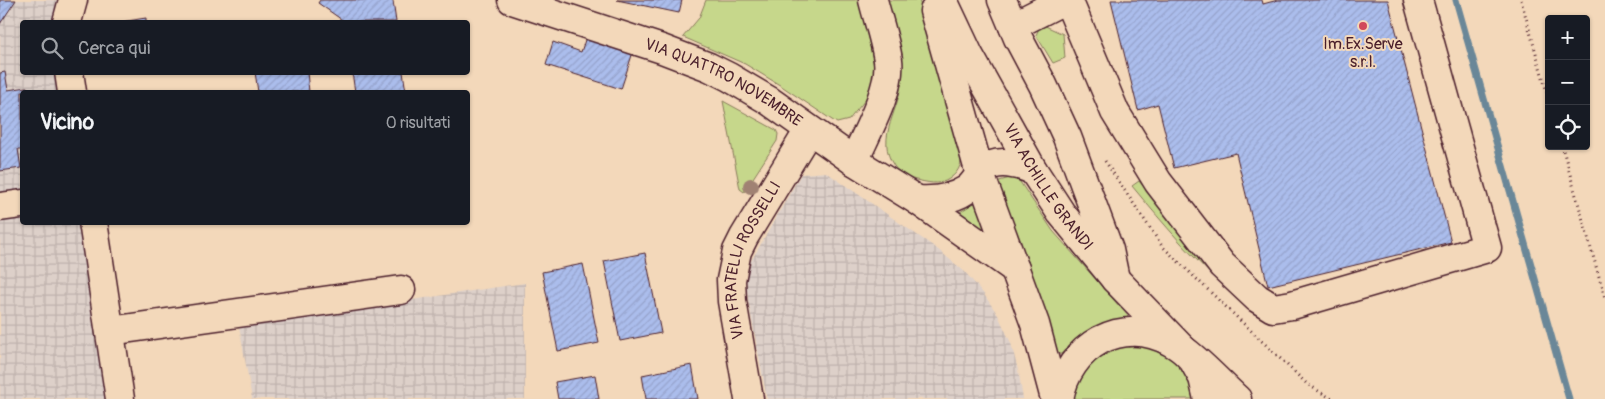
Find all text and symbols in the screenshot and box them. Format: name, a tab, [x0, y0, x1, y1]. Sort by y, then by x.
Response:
map controls	[1545, 15, 1590, 150]
button: +	[1545, 15, 1590, 60]
search box	[20, 20, 470, 75]
marker: Im.Ex.Serve s.r.l.	[1357, 20, 1369, 32]
icon: search	[38, 34, 66, 62]
street label: VIA QUATTRO NOVEMBRE	[642, 34, 806, 131]
place label: Im.Ex.Serve s.r.l.	[1323, 34, 1403, 72]
text: Cerca qui	[78, 36, 150, 60]
button: −	[1545, 60, 1590, 105]
button: locate	[1545, 105, 1590, 150]
text: Vicino	[40, 109, 94, 136]
text: 0 risultati	[386, 113, 450, 133]
street label: VIA ACHILLE GRANDI	[999, 120, 1098, 255]
street label: VIA FRATELLI ROSSELLI	[720, 178, 785, 341]

